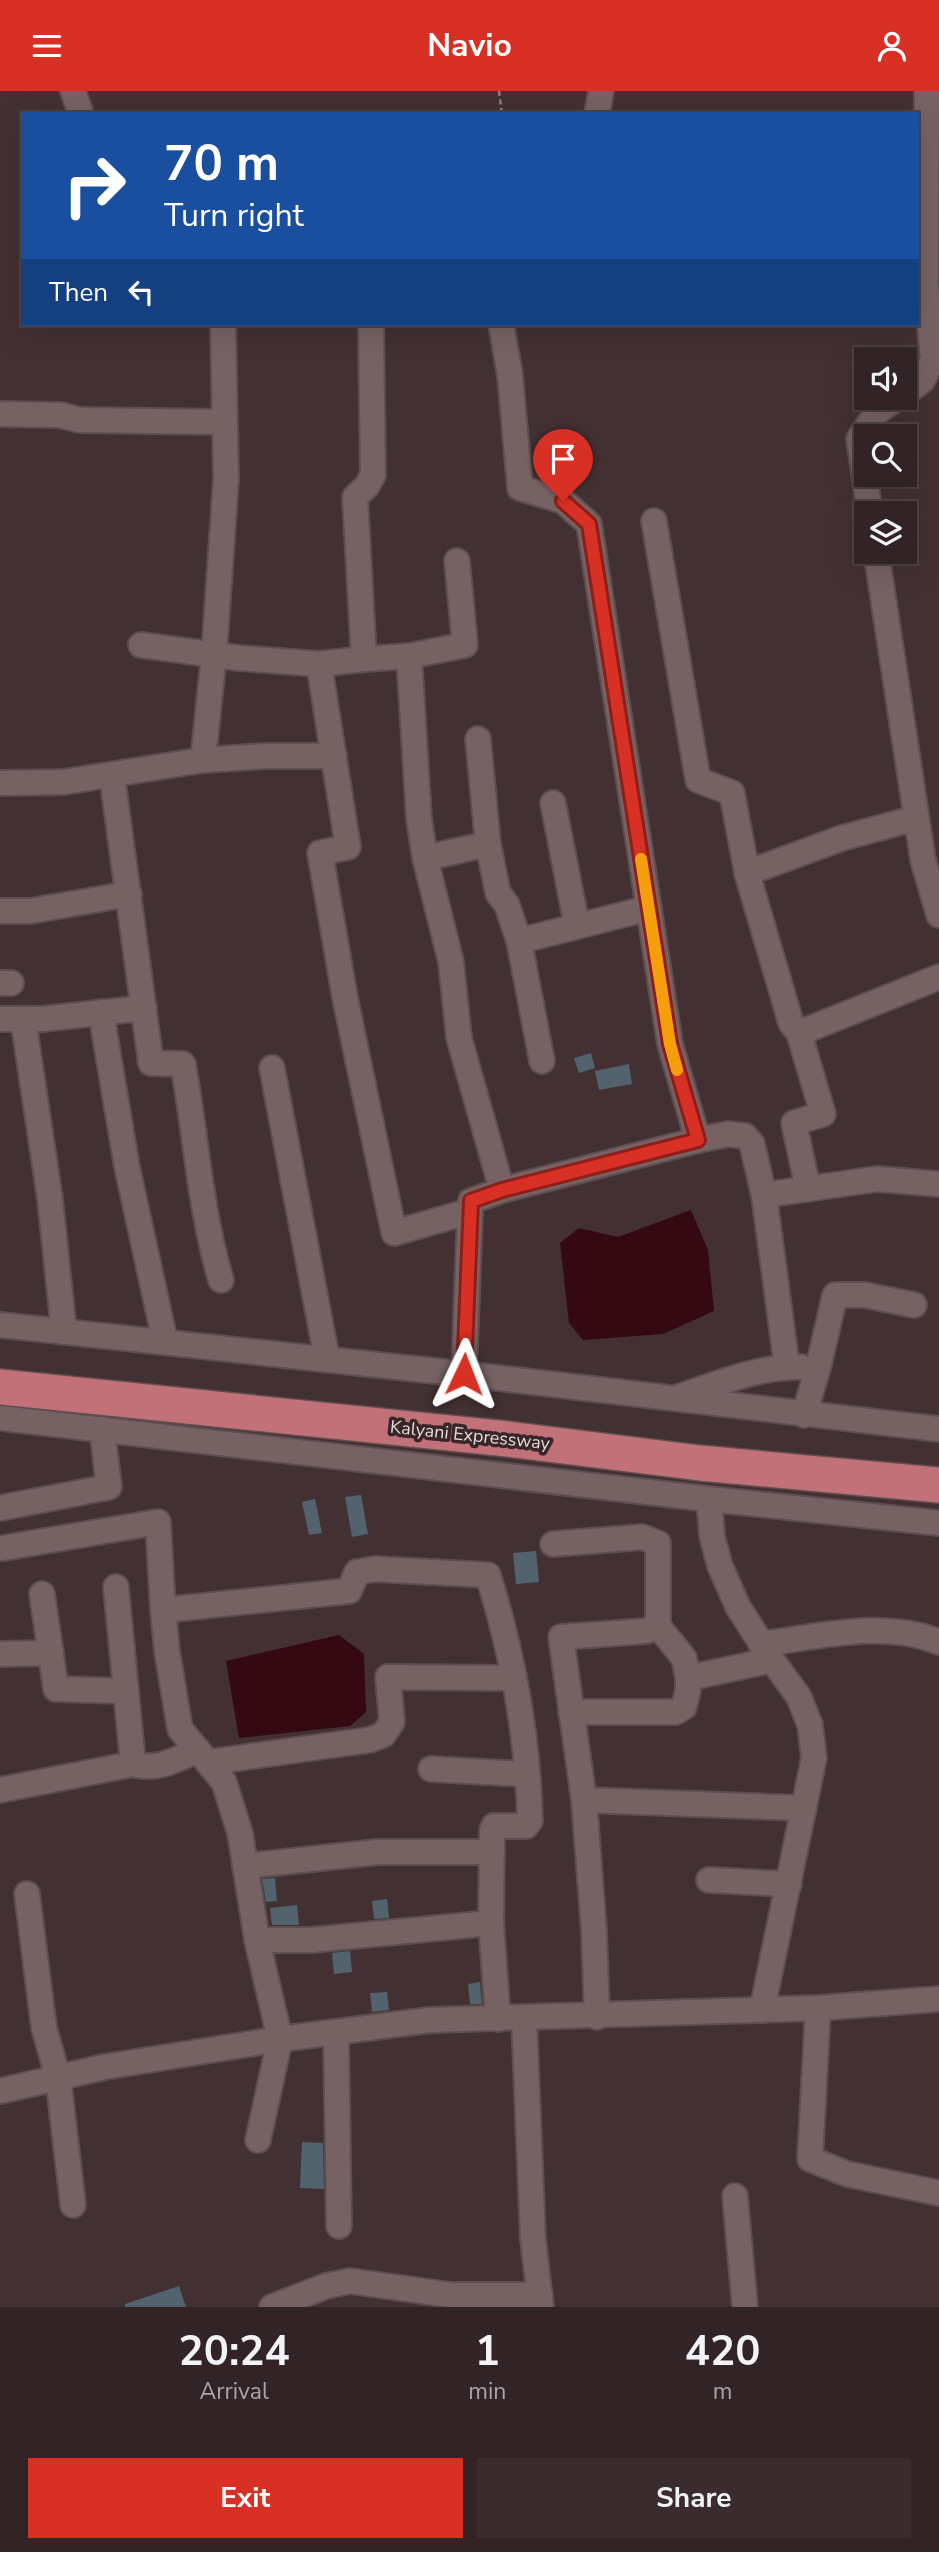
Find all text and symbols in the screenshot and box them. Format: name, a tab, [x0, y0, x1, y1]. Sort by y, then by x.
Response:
text: Navio	[427, 24, 512, 67]
icon: menu	[28, 27, 66, 65]
icon: person	[873, 27, 911, 65]
text: 70 m	[164, 130, 279, 197]
icon: right	[49, 140, 140, 231]
text: Turn right	[164, 194, 304, 237]
icon: left	[122, 273, 160, 311]
text: Then	[49, 275, 108, 310]
map controls	[854, 347, 917, 564]
button: sound	[854, 347, 917, 410]
button: search	[854, 424, 917, 487]
pin	[533, 429, 593, 501]
icon: arrive	[544, 440, 582, 478]
button: layers	[854, 501, 917, 564]
position arrow	[427, 1337, 501, 1411]
street label: Kalyani Expressway	[389, 1415, 552, 1455]
text: 20:24	[179, 2323, 290, 2380]
text: 1	[475, 2323, 500, 2380]
text: 420	[685, 2323, 760, 2380]
text: Arrival	[200, 2376, 269, 2407]
text: min	[468, 2376, 506, 2407]
text: m	[713, 2376, 733, 2407]
button: Exit	[28, 2458, 463, 2538]
button: Share	[477, 2458, 911, 2538]

